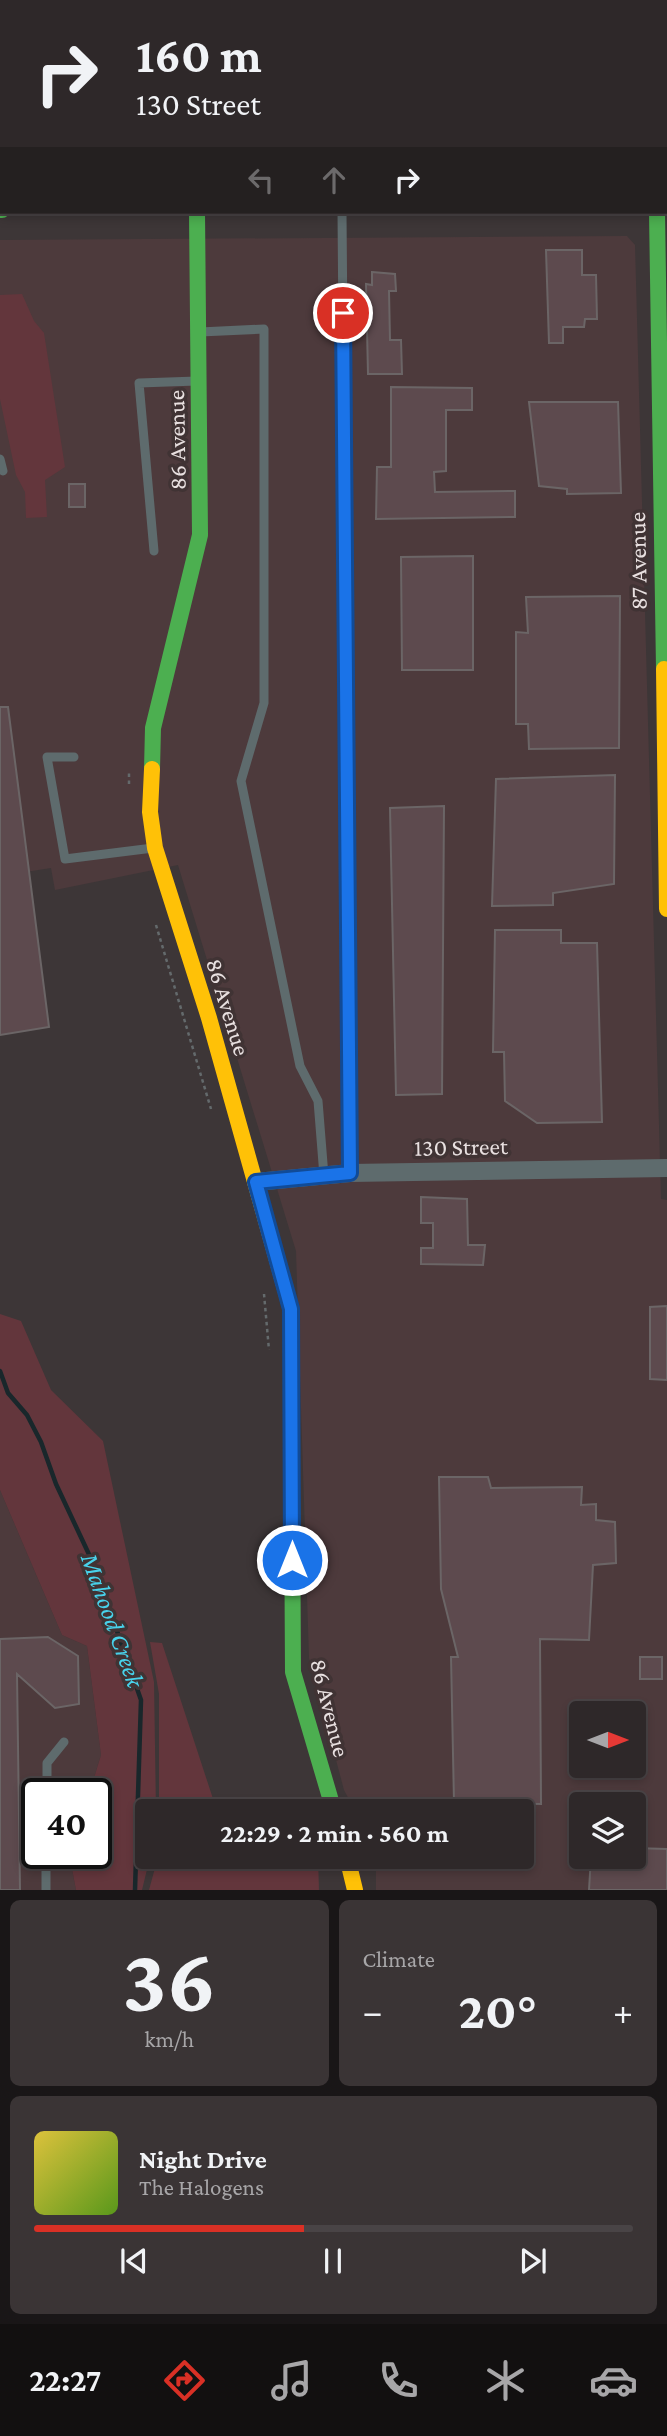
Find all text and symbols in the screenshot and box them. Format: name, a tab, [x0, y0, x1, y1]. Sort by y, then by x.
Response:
icon: right	[21, 28, 112, 119]
text: 160 m	[136, 28, 262, 83]
text: 130 Street	[136, 86, 261, 122]
icon: left	[242, 161, 280, 199]
icon: ahead	[315, 161, 353, 199]
icon: right	[388, 161, 426, 199]
pin	[313, 283, 373, 343]
icon: arrive	[324, 294, 362, 332]
street label: 86 Avenue	[162, 390, 191, 490]
street label: 87 Avenue	[623, 512, 652, 610]
street label: 86 Avenue	[201, 955, 256, 1059]
street label: 130 Street	[414, 1132, 509, 1161]
position arrow	[255, 1523, 329, 1597]
water label: Mahood Creek	[75, 1548, 151, 1693]
street label: 86 Avenue	[305, 1656, 356, 1760]
north arrow	[569, 1701, 646, 1778]
map controls	[569, 1701, 646, 1869]
speed limit sign: 40	[21, 1778, 112, 1869]
button: layers	[569, 1792, 646, 1869]
text: 22:29 · 2 min · 560 m	[220, 1819, 449, 1848]
text: 36	[122, 1929, 216, 2031]
text: Climate	[363, 1946, 435, 1972]
text: 20°	[459, 1981, 537, 2039]
text: −	[363, 1990, 383, 2032]
text: +	[613, 1990, 633, 2032]
text: km/h	[144, 2026, 194, 2052]
text: Night Drive	[139, 2145, 267, 2174]
text: The Halogens	[139, 2174, 264, 2200]
icon: previous	[115, 2242, 153, 2280]
icon: pause	[314, 2242, 352, 2280]
icon: next	[514, 2242, 552, 2280]
icon: directions	[160, 2356, 209, 2405]
icon: music	[267, 2356, 316, 2405]
icon: phone	[374, 2356, 423, 2405]
icon: climate	[481, 2356, 530, 2405]
icon: car	[589, 2356, 638, 2405]
text: 22:27	[29, 2362, 101, 2398]

